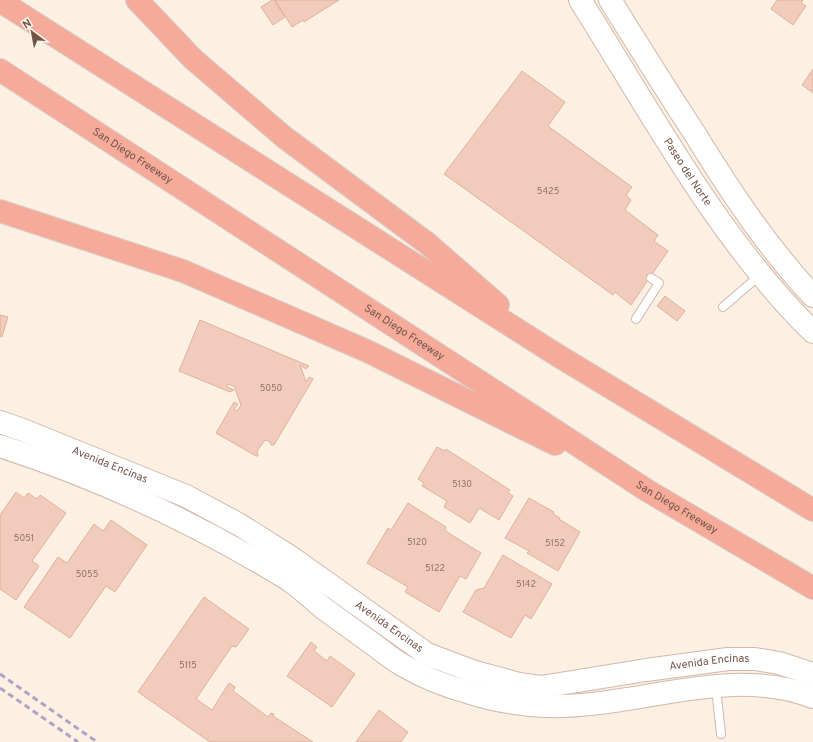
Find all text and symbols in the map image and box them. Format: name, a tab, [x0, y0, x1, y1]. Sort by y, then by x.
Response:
north arrow	[12, 12, 52, 52]
text: N	[20, 16, 34, 32]
street label: San Diego Freeway	[90, 125, 176, 187]
street label: Paseo del Norte	[660, 136, 715, 209]
house number: 5425	[537, 186, 559, 197]
street label: San Diego Freeway	[361, 301, 447, 364]
house number: 5050	[260, 383, 283, 394]
street label: Avenida Encinas	[70, 444, 150, 487]
street label: San Diego Freeway	[633, 478, 721, 538]
house number: 5130	[452, 479, 472, 490]
house number: 5051	[14, 533, 34, 544]
house number: 5120	[407, 537, 427, 548]
house number: 5152	[545, 538, 565, 549]
house number: 5122	[425, 563, 445, 574]
house number: 5055	[76, 569, 98, 580]
house number: 5142	[516, 579, 536, 590]
street label: Avenida Encinas	[352, 598, 426, 656]
street label: Avenida Encinas	[668, 652, 749, 674]
house number: 5115	[179, 660, 197, 671]

